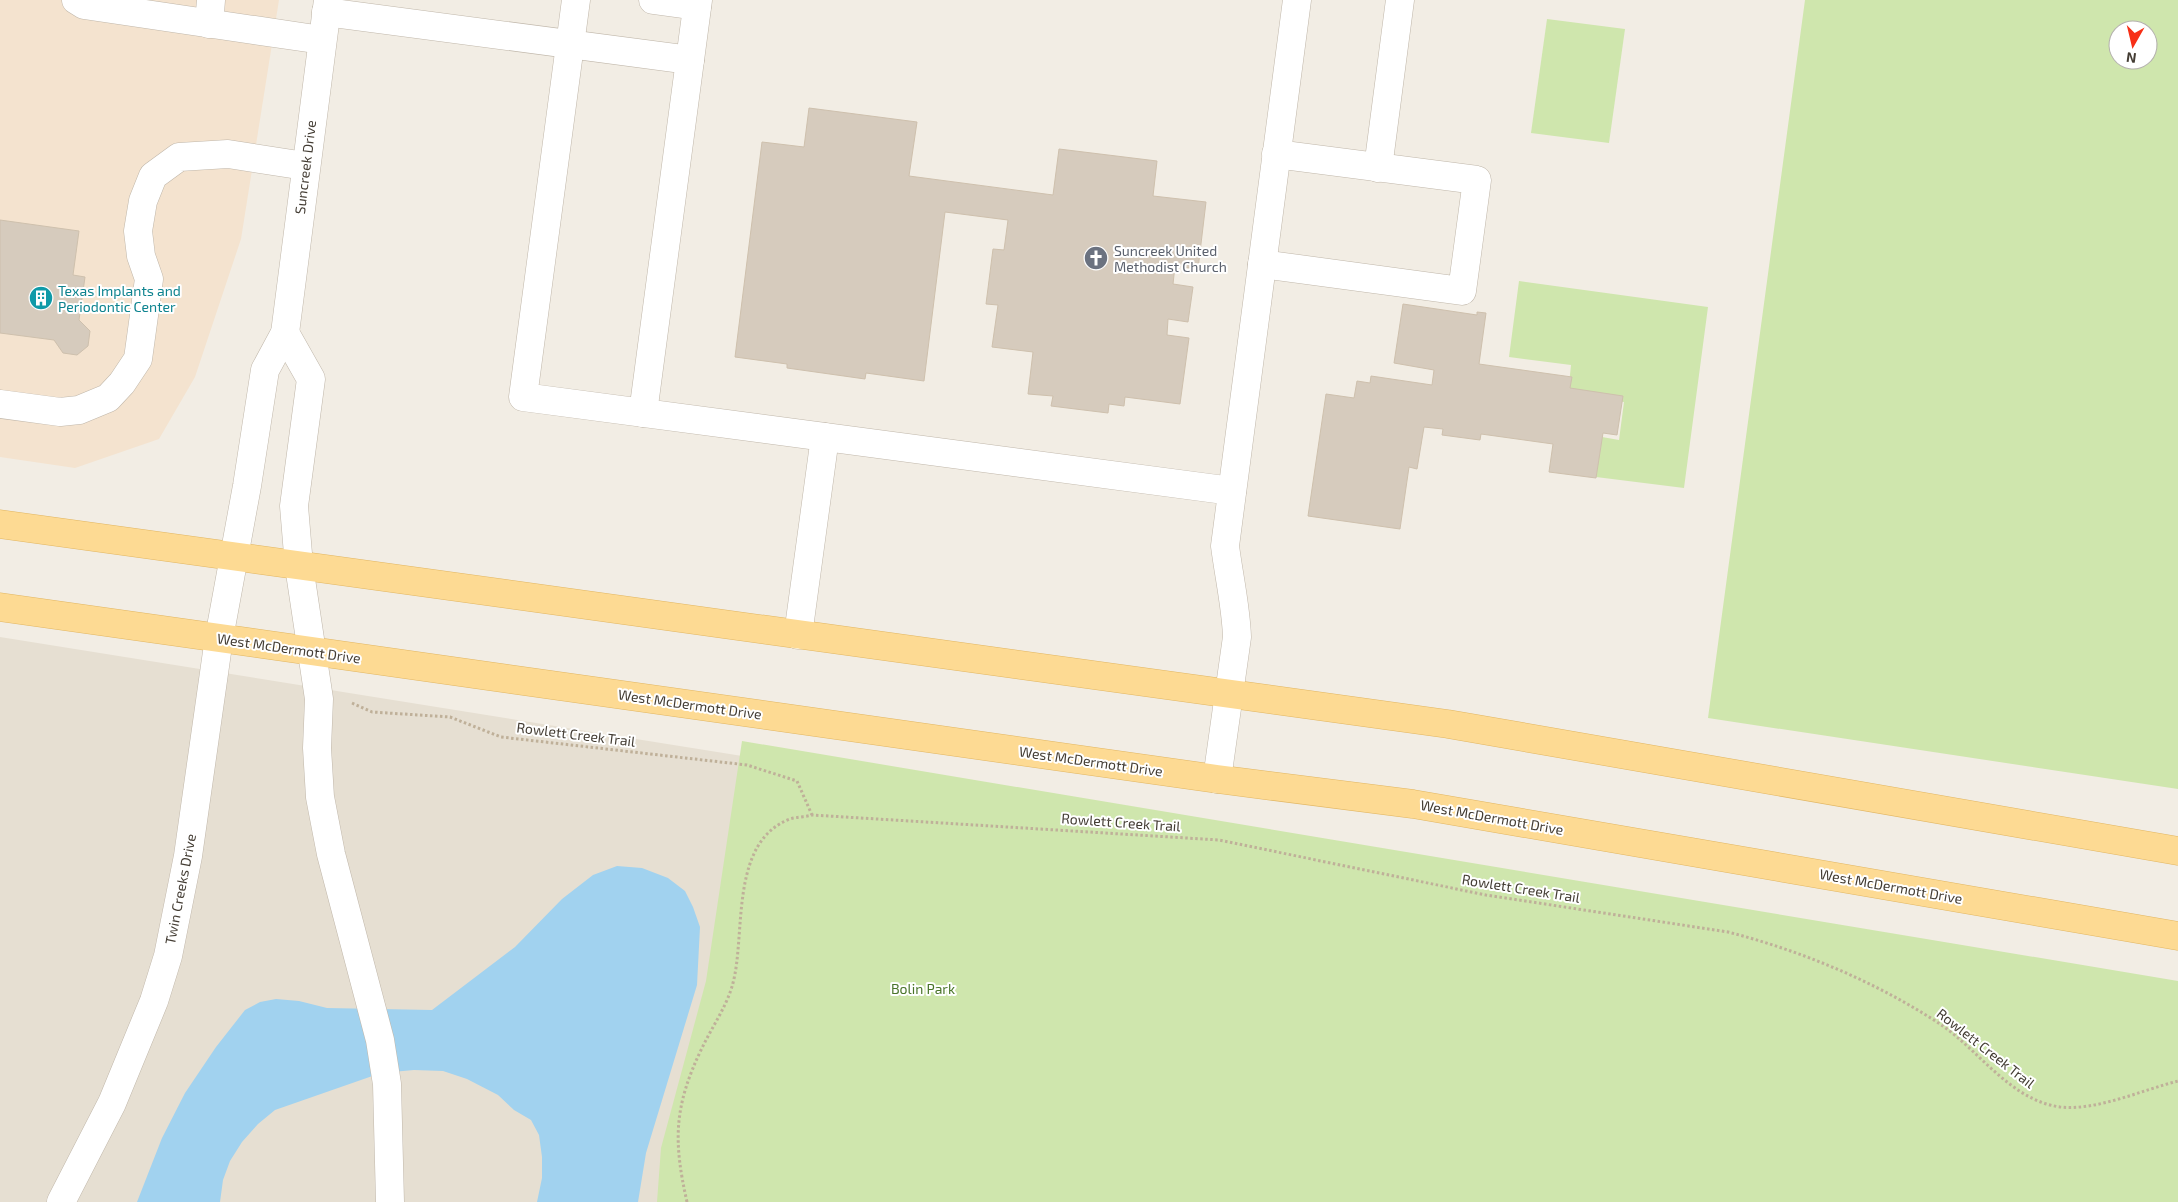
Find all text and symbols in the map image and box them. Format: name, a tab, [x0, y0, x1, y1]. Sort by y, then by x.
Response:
north arrow	[2108, 20, 2158, 70]
text: N	[2125, 49, 2137, 67]
street label: Suncreek Drive	[291, 119, 319, 215]
place label: Suncreek United Methodist Church	[1114, 242, 1227, 275]
church icon: Suncreek United Methodist Church	[1083, 245, 1109, 271]
place label: Texas Implants and Periodontic Center	[58, 282, 181, 315]
building icon: Texas Implants and Periodontic Center	[28, 285, 54, 311]
street label: West McDermott Drive	[216, 630, 362, 666]
street label: West McDermott Drive	[617, 686, 763, 722]
street label: Rowlett Creek Trail	[516, 718, 637, 750]
street label: West McDermott Drive	[1018, 743, 1164, 779]
street label: West McDermott Drive	[1419, 796, 1565, 838]
street label: Rowlett Creek Trail	[1061, 809, 1182, 835]
street label: Twin Creeks Drive	[161, 832, 199, 946]
street label: West McDermott Drive	[1818, 865, 1964, 907]
street label: Rowlett Creek Trail	[1461, 870, 1582, 906]
park label: Bolin Park	[891, 980, 955, 997]
street label: Rowlett Creek Trail	[1934, 1005, 2039, 1092]

